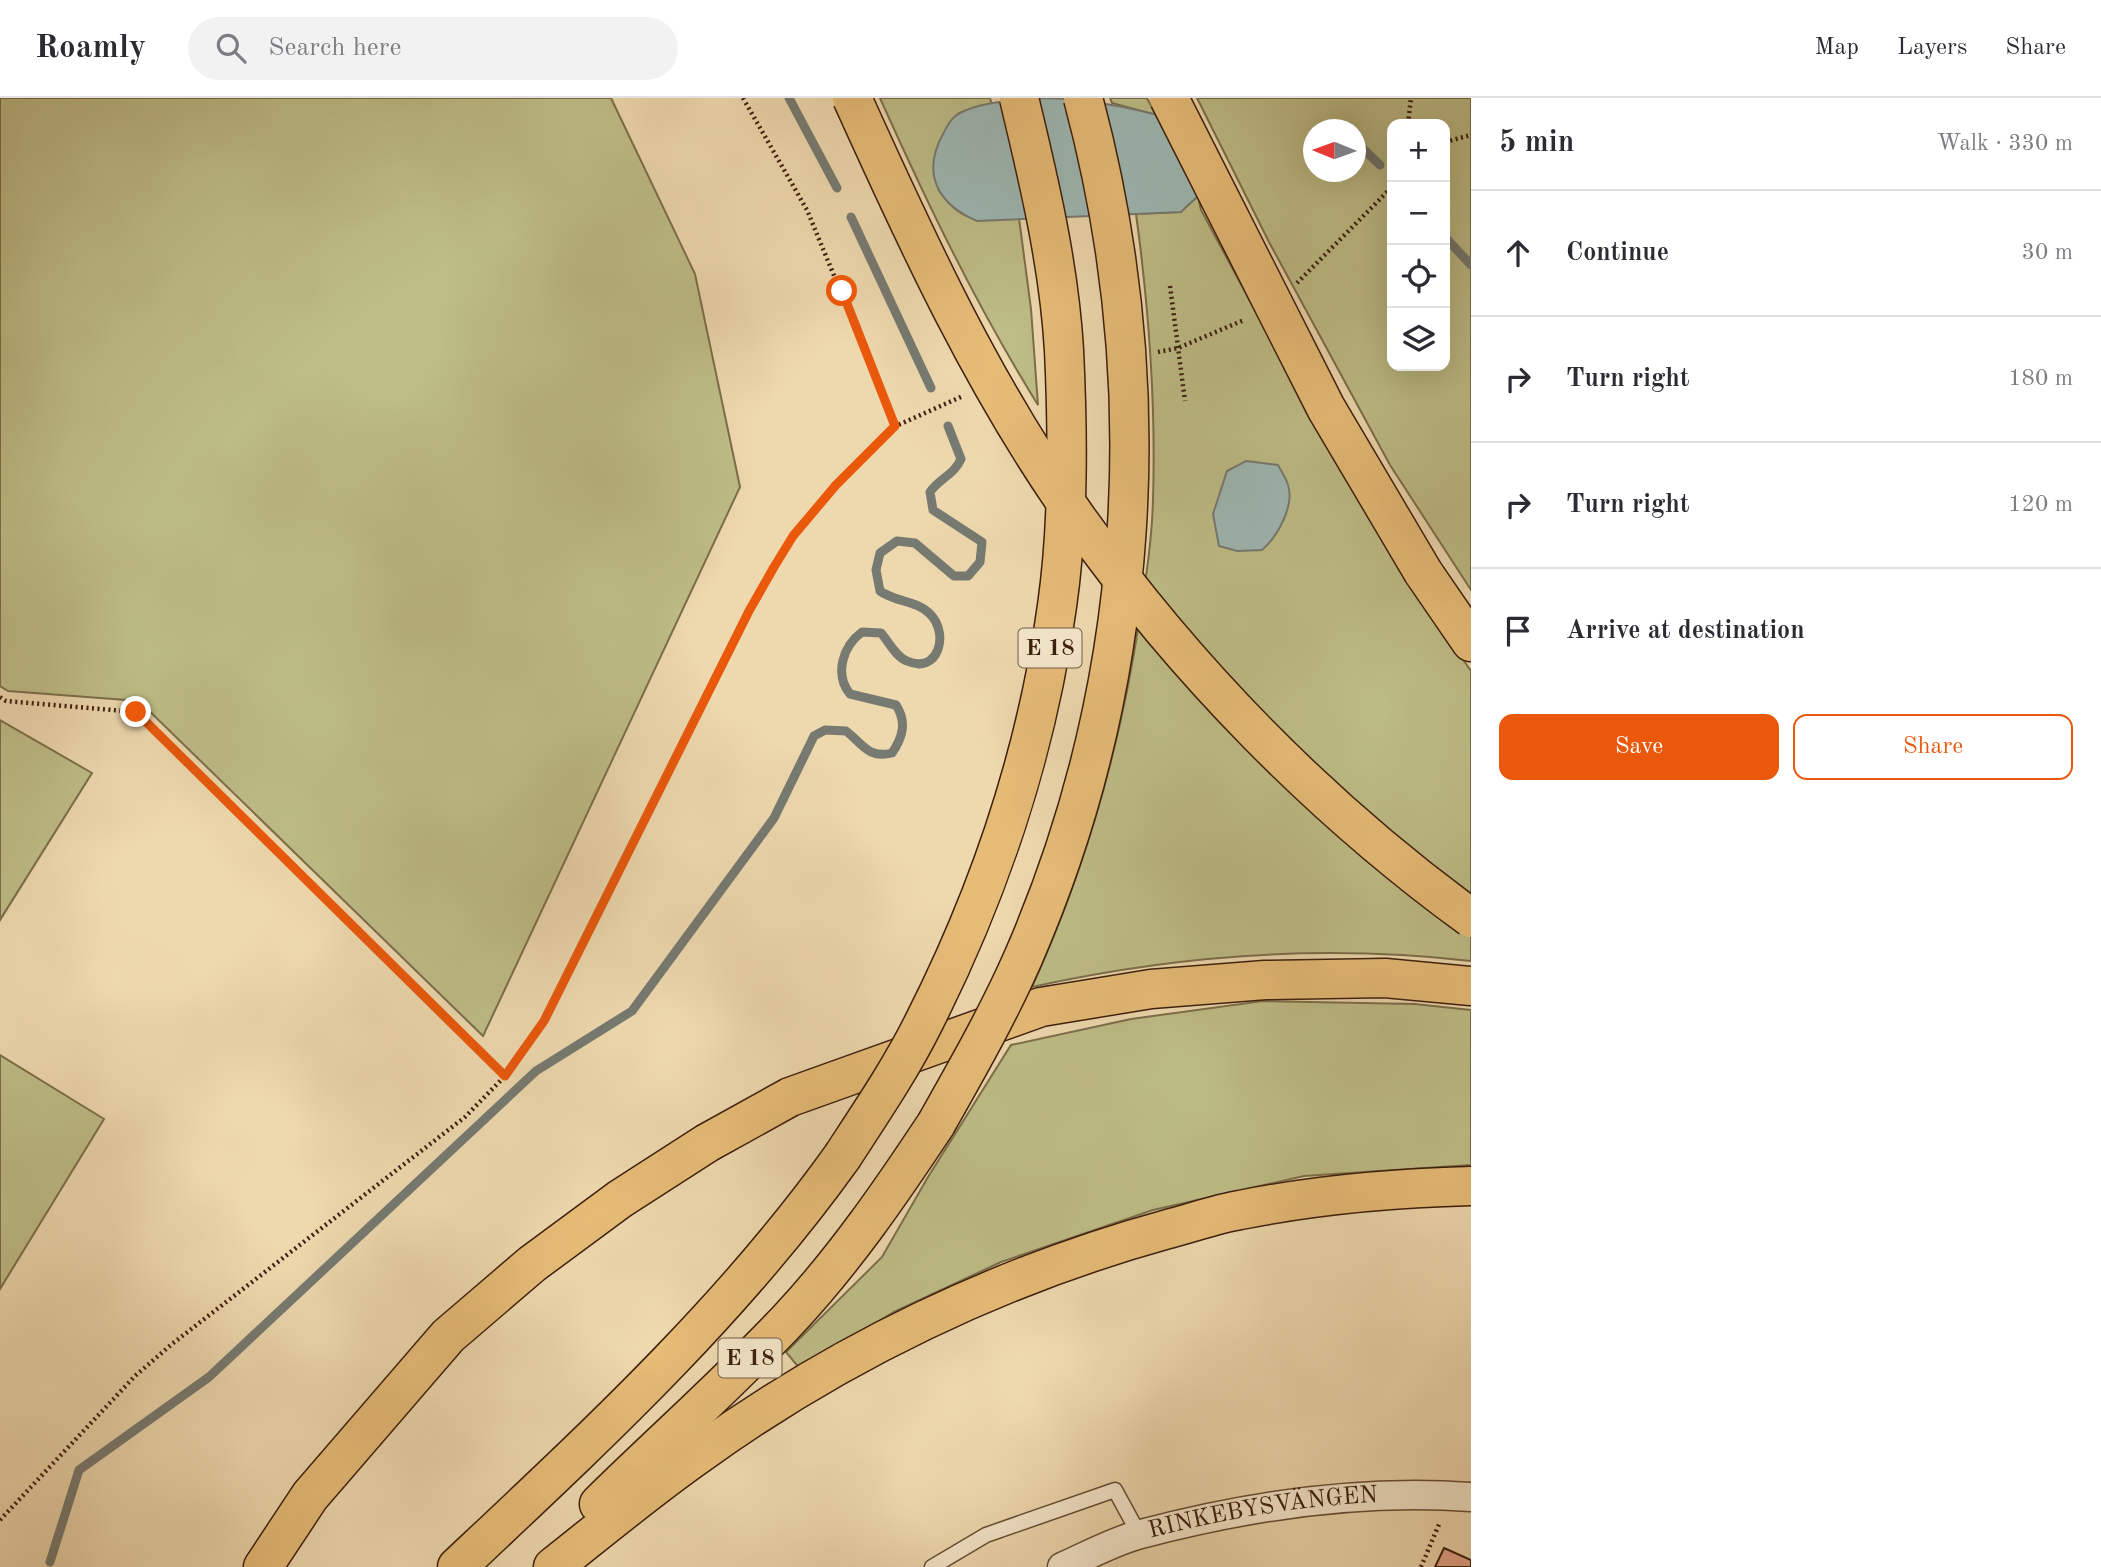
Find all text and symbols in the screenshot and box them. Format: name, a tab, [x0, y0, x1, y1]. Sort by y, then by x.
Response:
search box	[188, 17, 678, 80]
icon: search	[212, 29, 250, 67]
text: Roamly	[35, 32, 146, 65]
text: Search here	[268, 35, 401, 61]
text: Map	[1815, 36, 1859, 60]
text: Layers	[1897, 36, 1967, 60]
text: Share	[2005, 36, 2066, 60]
north arrow	[1303, 119, 1366, 182]
map controls	[1387, 119, 1450, 371]
button: +	[1387, 119, 1450, 182]
text: 5 min	[1499, 128, 1574, 158]
text: Walk · 330 m	[1937, 132, 2073, 155]
button: −	[1387, 182, 1450, 245]
icon: ahead	[1499, 234, 1537, 272]
text: Continue	[1566, 240, 1669, 266]
text: 30 m	[2022, 241, 2073, 264]
button: locate	[1387, 245, 1450, 308]
route start	[826, 275, 857, 306]
button: layers	[1387, 308, 1450, 371]
icon: right	[1499, 360, 1537, 398]
text: Turn right	[1566, 366, 1689, 392]
text: 180 m	[2008, 367, 2073, 390]
icon: right	[1499, 486, 1537, 524]
text: Turn right	[1566, 492, 1689, 518]
text: 120 m	[2008, 493, 2073, 516]
icon: arrive	[1499, 612, 1537, 650]
text: Arrive at destination	[1566, 618, 1805, 644]
road number: E 18	[1018, 628, 1082, 668]
route end	[120, 696, 151, 727]
button: Save	[1499, 714, 1779, 780]
button: Share	[1793, 714, 2073, 780]
road number: E 18	[718, 1338, 782, 1378]
street label: RINKEBYSVÄNGEN	[1146, 1484, 1379, 1544]

